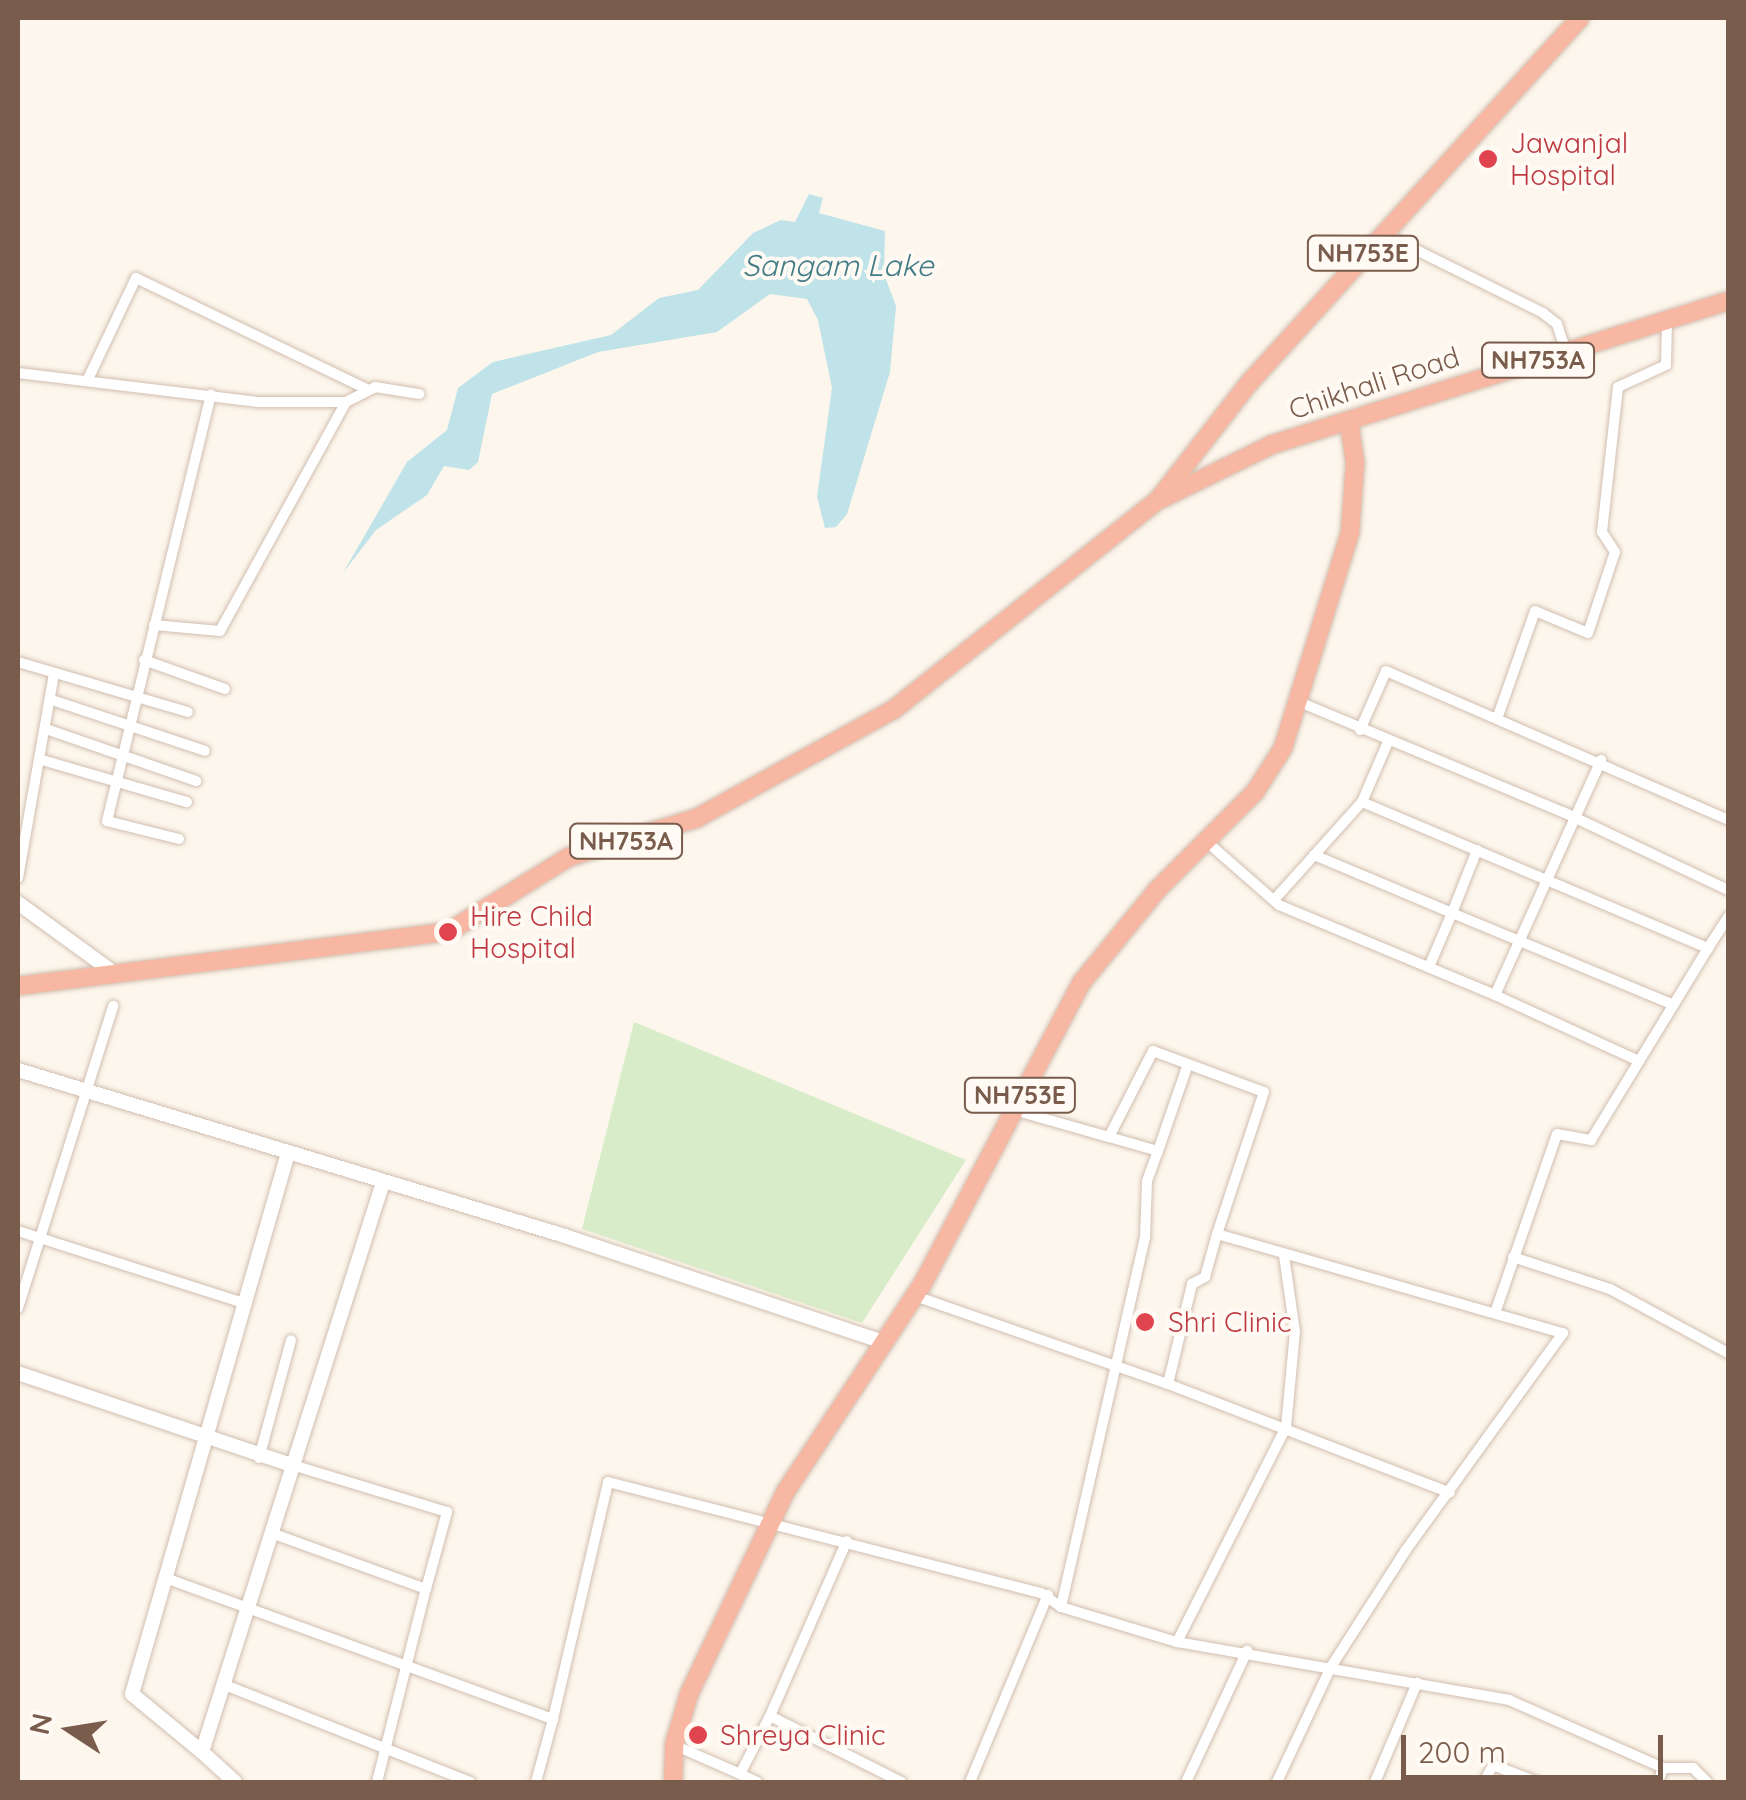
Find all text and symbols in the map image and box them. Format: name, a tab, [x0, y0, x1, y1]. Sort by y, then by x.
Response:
place label: Jawanjal Hospital	[1510, 126, 1628, 192]
marker: Jawanjal Hospital	[1475, 146, 1501, 172]
road number: NH753E	[1306, 233, 1420, 273]
water label: Sangam Lake	[742, 247, 934, 283]
street label: Chikhali Road	[1284, 340, 1464, 426]
road number: NH753A	[1480, 340, 1596, 380]
road number: NH753A	[568, 821, 684, 861]
place label: Hire Child Hospital	[470, 899, 593, 965]
marker: Hire Child Hospital	[435, 919, 461, 945]
road number: NH753E	[962, 1075, 1078, 1115]
place label: Shri Clinic	[1168, 1305, 1291, 1339]
marker: Shri Clinic	[1132, 1309, 1158, 1335]
north arrow	[20, 1680, 120, 1780]
text: N	[21, 1710, 59, 1737]
scale bar	[1406, 1715, 1668, 1777]
place label: Shreya Clinic	[720, 1718, 885, 1752]
marker: Shreya Clinic	[685, 1722, 711, 1748]
text: 200 m	[1418, 1733, 1506, 1771]

